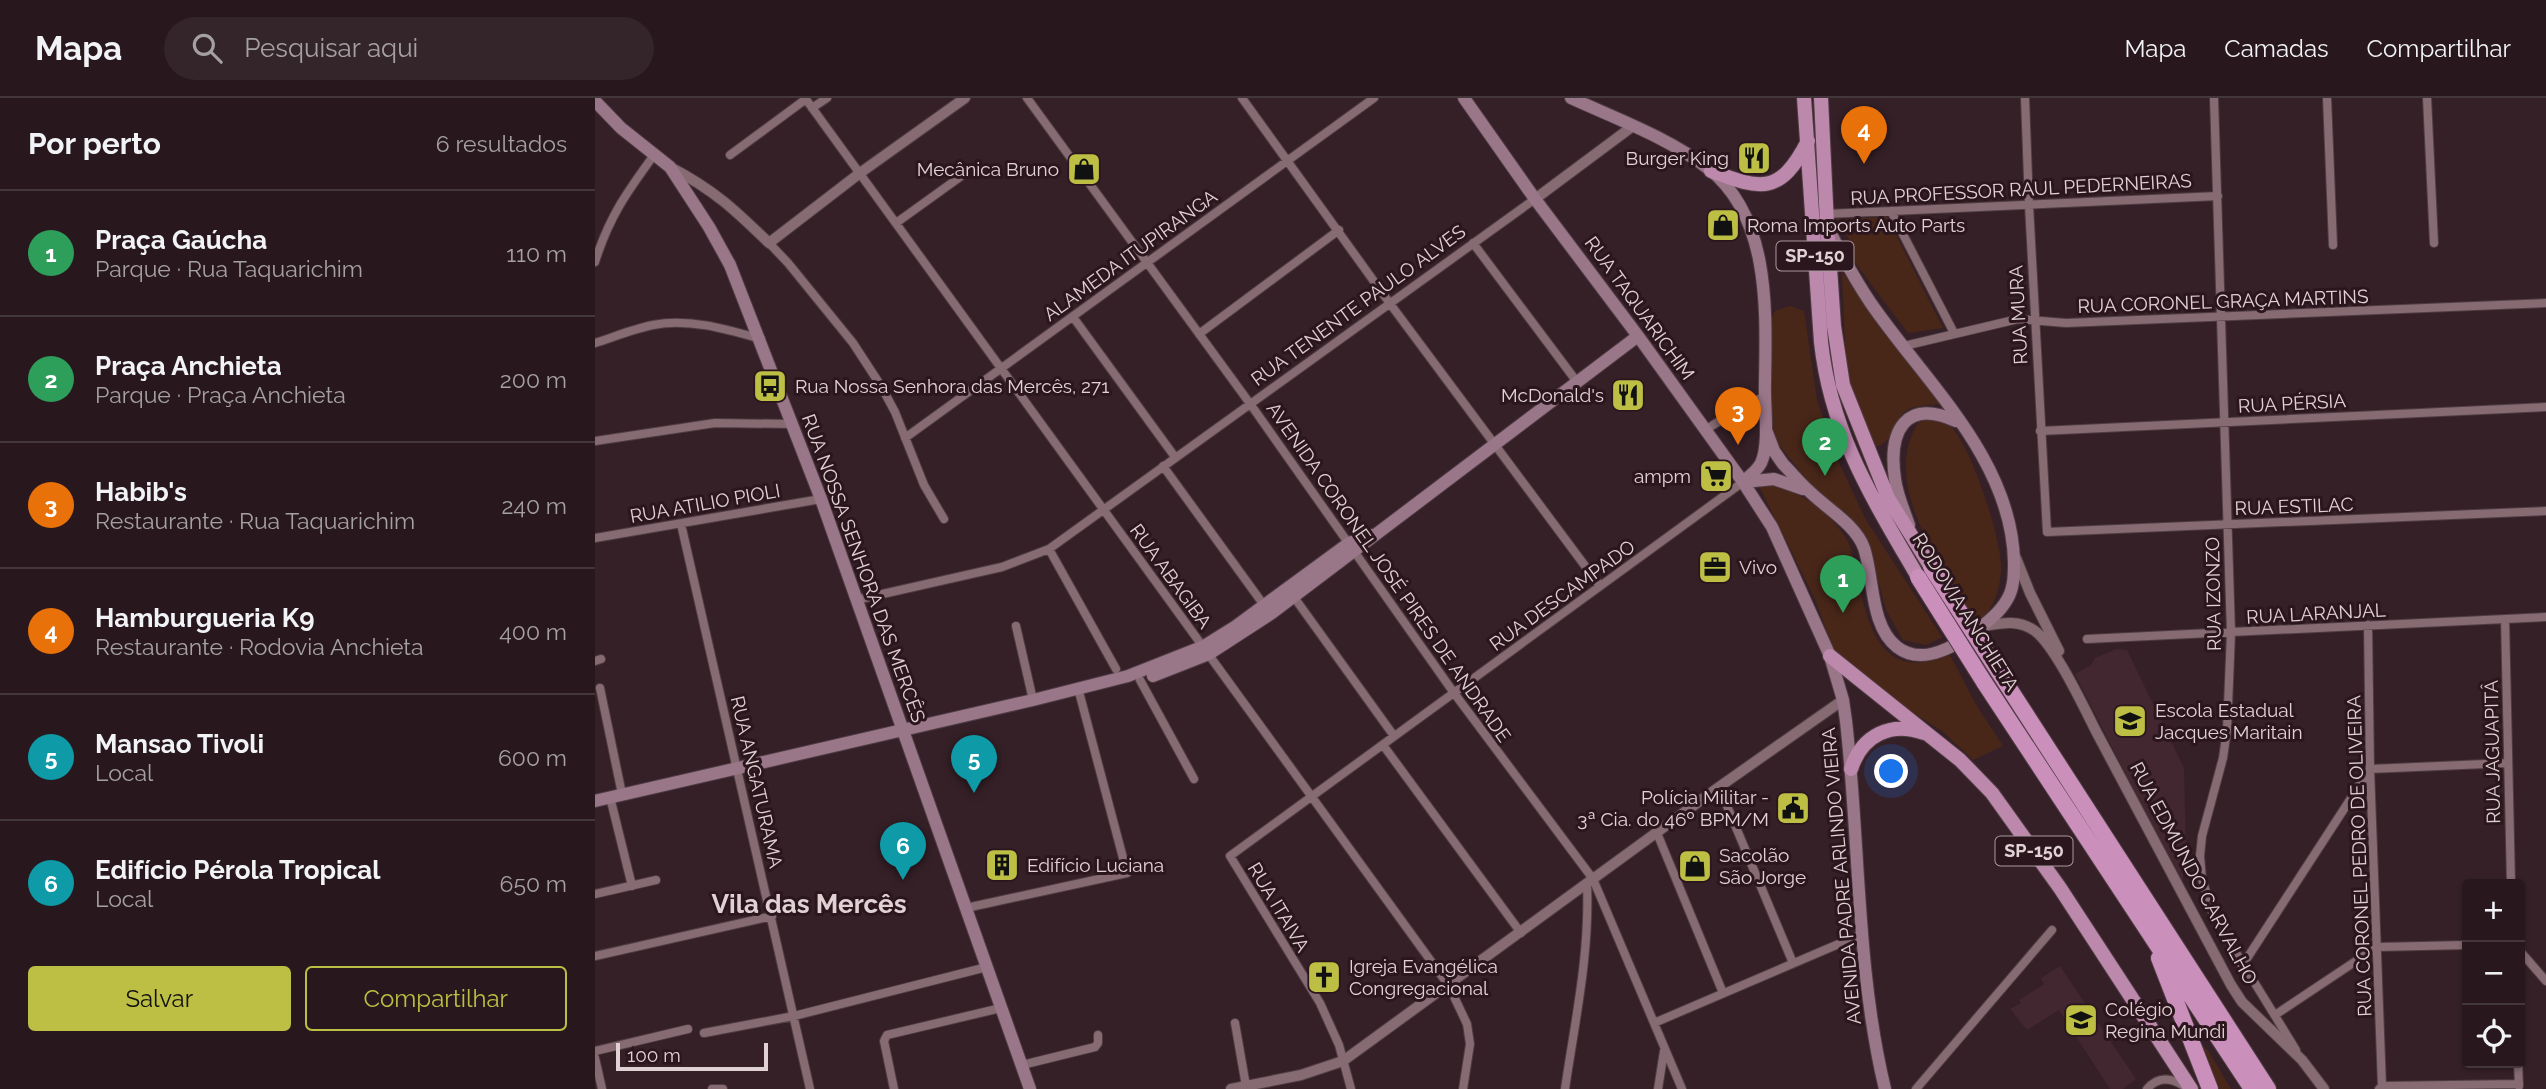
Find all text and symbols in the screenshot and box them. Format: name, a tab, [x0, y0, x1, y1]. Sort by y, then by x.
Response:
search box	[164, 17, 654, 80]
text: Mapa	[35, 29, 122, 68]
icon: search	[188, 29, 226, 67]
text: Pesquisar aqui	[244, 33, 418, 63]
text: Mapa	[2124, 34, 2186, 63]
text: Camadas	[2224, 34, 2329, 63]
text: Compartilhar	[2367, 34, 2511, 63]
pin: 4	[1841, 106, 1887, 164]
text: Por perto	[28, 126, 161, 161]
text: 6 resultados	[436, 130, 567, 157]
restaurant icon: Burger King	[1735, 139, 1773, 177]
place label: Burger King	[1626, 147, 1729, 169]
shop icon: Mecânica Bruno	[1065, 150, 1103, 188]
place label: Mecânica Bruno	[917, 158, 1059, 180]
street label: RUA PROFESSOR RAUL PEDERNEIRAS	[1850, 169, 2192, 209]
street label: ALAMEDA ITUPIRANGA	[1039, 185, 1221, 325]
shop icon: Roma Imports Auto Parts	[1704, 206, 1742, 244]
place label: Roma Imports Auto Parts	[1747, 214, 1965, 236]
street label: RUA TENENTE PAULO ALVES	[1247, 220, 1469, 390]
text: Praça Gaúcha	[95, 225, 267, 255]
street label: RUA TAQUARICHIM	[1581, 232, 1699, 384]
text: 1	[45, 240, 57, 267]
text: 110 m	[506, 240, 567, 267]
road number: SP-150	[1777, 242, 1853, 271]
text: Parque · Rua Taquarichim	[95, 255, 363, 282]
street label: RUA MURA	[2004, 265, 2032, 365]
street label: RUA CORONEL GRAÇA MARTINS	[2077, 285, 2369, 317]
text: Praça Anchieta	[95, 351, 282, 381]
text: 2	[45, 366, 57, 393]
text: 200 m	[500, 366, 567, 393]
bus stop icon: Rua Nossa Senhora das Mercês, 271	[751, 367, 789, 405]
place label: Rua Nossa Senhora das Mercês, 271	[795, 375, 1109, 397]
restaurant icon: McDonald's	[1609, 376, 1647, 414]
text: Parque · Praça Anchieta	[95, 381, 346, 408]
place label: McDonald's	[1501, 384, 1604, 406]
pin: 3	[1715, 387, 1761, 445]
street label: RUA PÉRSIA	[2237, 389, 2347, 417]
street label: AVENIDA CORONEL JOSÉ PIRES DE ANDRADE	[1262, 398, 1516, 746]
street label: RUA NOSSA SENHORA DAS MERCÊS	[798, 411, 930, 725]
pin: 2	[1802, 418, 1848, 476]
supermarket icon: ampm	[1697, 457, 1735, 495]
place label: ampm	[1634, 465, 1691, 487]
text: Habib's	[95, 477, 187, 507]
street label: RUA ATILIO PIOLI	[628, 479, 782, 527]
text: 3	[45, 492, 57, 519]
text: 240 m	[501, 492, 567, 519]
street label: RUA ESTILAC	[2234, 493, 2354, 519]
text: Restaurante · Rua Taquarichim	[95, 507, 415, 534]
street label: RUA ABAGIBA	[1126, 519, 1216, 633]
street label: RODOVIA ANCHIETA	[1908, 529, 2024, 695]
street label: RUA DESCAMPADO	[1485, 535, 1639, 655]
street label: RUA IZONZO	[2201, 537, 2225, 651]
office icon: Vivo	[1696, 548, 1734, 586]
pin: 1	[1820, 555, 1866, 613]
place label: Vivo	[1739, 556, 1777, 578]
street label: RUA LARANJAL	[2246, 598, 2386, 628]
text: Hamburgueria K9	[95, 603, 315, 633]
text: 4	[44, 618, 58, 645]
text: 400 m	[499, 618, 567, 645]
text: Restaurante · Rodovia Anchieta	[95, 633, 424, 660]
street label: RUA JAGUAPITÂ	[2480, 680, 2504, 824]
street label: RUA ANGATURAMA	[726, 694, 788, 870]
street label: RUA CORONEL PEDRO DE OLIVEIRA	[2342, 695, 2376, 1017]
place label: Escola Estadual Jacques Maritain	[2155, 699, 2303, 743]
school or university icon: Escola Estadual Jacques Maritain	[2111, 702, 2149, 740]
street label: AVENIDA PADRE ARLINDO VIEIRA	[1817, 726, 1865, 1025]
text: Mansao Tivoli	[95, 729, 264, 759]
pin: 5	[951, 735, 997, 793]
text: 5	[45, 744, 57, 771]
text: 600 m	[498, 744, 567, 771]
your location	[1874, 754, 1908, 788]
street label: RUA EDMUNDO CARVALHO	[2126, 758, 2262, 988]
text: Local	[95, 759, 153, 786]
place label: Polícia Militar - 3ª Cia. do 46º BPM/M	[1577, 786, 1769, 830]
public building icon: Polícia Militar - 3ª Cia. do 46º BPM/M	[1774, 789, 1812, 827]
pin: 6	[880, 822, 926, 880]
road number: SP-150	[1995, 836, 2073, 866]
place label: Sacolão São Jorge	[1719, 844, 1806, 888]
building icon: Edifício Luciana	[983, 846, 1021, 884]
shop icon: Sacolão São Jorge	[1676, 847, 1714, 885]
place label: Edifício Luciana	[1027, 854, 1164, 876]
text: Edifício Pérola Tropical	[95, 855, 381, 885]
street label: RUA ITAIVA	[1244, 858, 1314, 956]
text: 6	[44, 870, 58, 897]
text: 650 m	[500, 870, 567, 897]
map controls	[2462, 879, 2525, 1068]
button: +	[2462, 879, 2525, 942]
text: Local	[95, 885, 153, 912]
district label: Vila das Mercês	[711, 889, 907, 919]
button: −	[2462, 942, 2525, 1005]
place label: Igreja Evangélica Congregacional	[1349, 955, 1498, 999]
church icon: Igreja Evangélica Congregacional	[1305, 958, 1343, 996]
button: Salvar	[28, 966, 291, 1031]
button: Compartilhar	[305, 966, 567, 1031]
place label: Colégio Regina Mundi	[2105, 998, 2225, 1042]
school or university icon: Colégio Regina Mundi	[2062, 1001, 2100, 1039]
button: locate	[2462, 1005, 2525, 1068]
scale bar	[616, 1040, 768, 1072]
text: 100 m	[627, 1044, 681, 1066]

